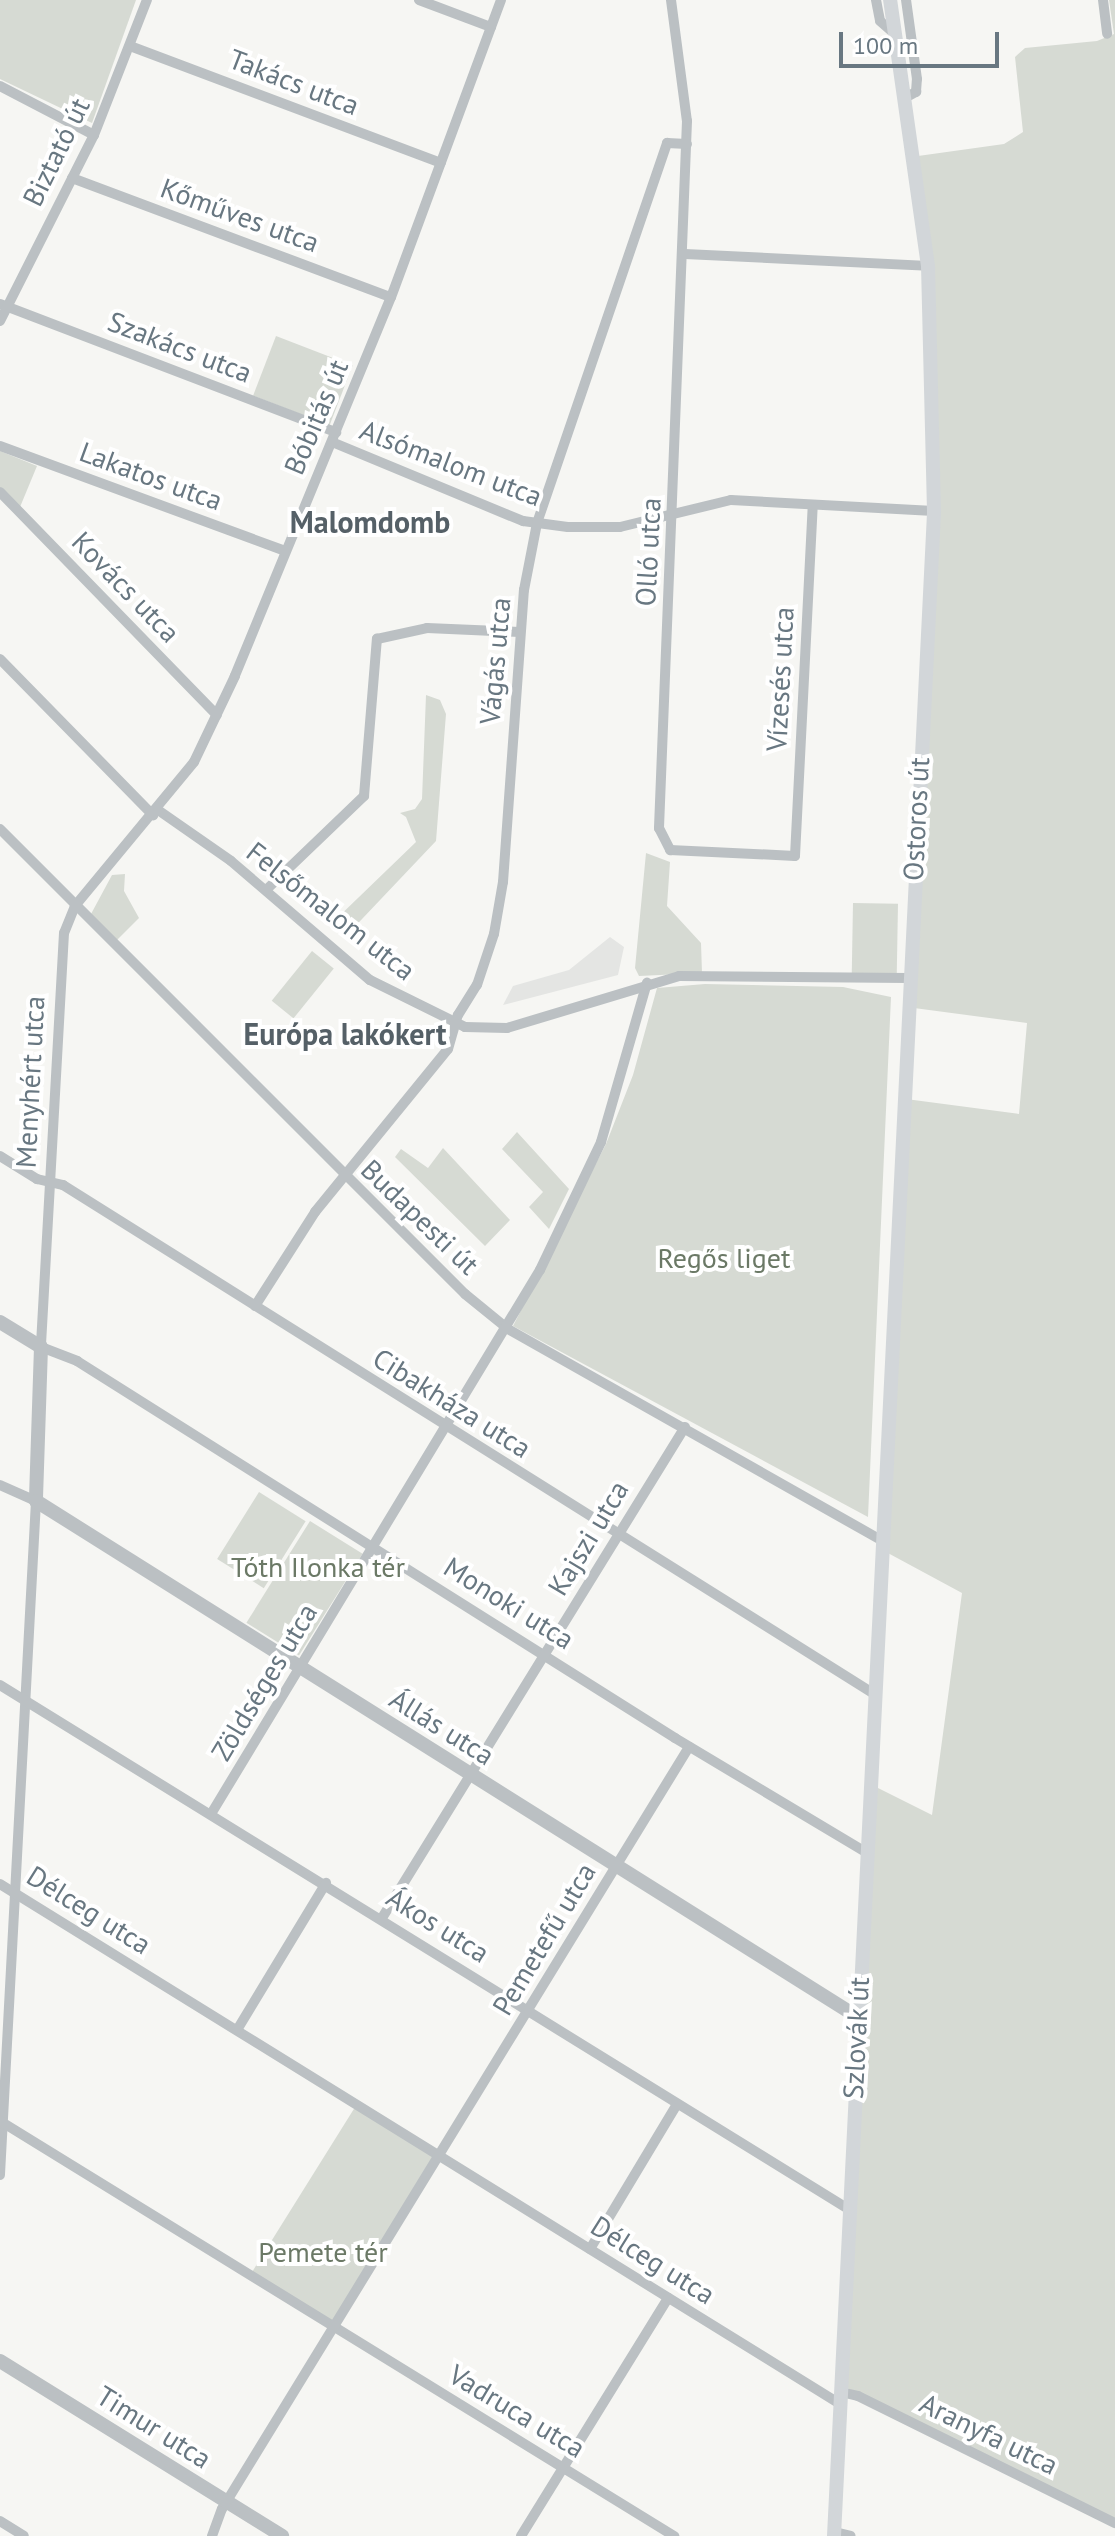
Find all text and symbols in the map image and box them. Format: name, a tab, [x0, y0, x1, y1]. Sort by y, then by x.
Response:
scale bar	[843, 16, 1003, 66]
text: 100 m	[853, 30, 918, 61]
street label: Takács utca	[224, 42, 364, 122]
street label: Biztató út	[15, 93, 97, 211]
street label: Kőműves utca	[156, 171, 324, 259]
street label: Szakács utca	[103, 304, 257, 390]
street label: Bóbitás út	[277, 355, 355, 479]
street label: Alsómalom utca	[355, 413, 547, 513]
street label: Lakatos utca	[75, 435, 227, 517]
street label: Olló utca	[628, 497, 668, 607]
district label: Malomdomb	[290, 504, 450, 540]
street label: Kovács utca	[65, 525, 187, 649]
street label: Vágás utca	[473, 596, 517, 726]
street label: Vízesés utca	[759, 606, 801, 752]
street label: Ostoros út	[896, 756, 936, 882]
street label: Felsőmalom utca	[240, 835, 422, 987]
street label: Menyhért utca	[9, 995, 51, 1169]
district label: Európa lakókert	[244, 1016, 446, 1052]
street label: Budapesti út	[354, 1153, 486, 1281]
park label: Regős liget	[658, 1241, 790, 1275]
street label: Cibakháza utca	[367, 1341, 537, 1465]
street label: Kajszi utca	[541, 1475, 635, 1601]
park label: Tóth Ilonka tér	[231, 1550, 405, 1584]
street label: Monoki utca	[438, 1550, 580, 1656]
street label: Zöldséges utca	[204, 1597, 324, 1767]
street label: Állás utca	[384, 1682, 500, 1772]
street label: Pemetefű utca	[485, 1857, 603, 2021]
street label: Délceg utca	[21, 1859, 157, 1961]
street label: Ákos utca	[381, 1880, 495, 1970]
street label: Szlovák út	[836, 1976, 876, 2100]
street label: Délceg utca	[585, 2209, 721, 2311]
park label: Pemete tér	[258, 2235, 388, 2269]
street label: Vadruca utca	[443, 2357, 591, 2465]
street label: Timur utca	[91, 2379, 217, 2475]
street label: Aranyfa utca	[915, 2386, 1063, 2482]

